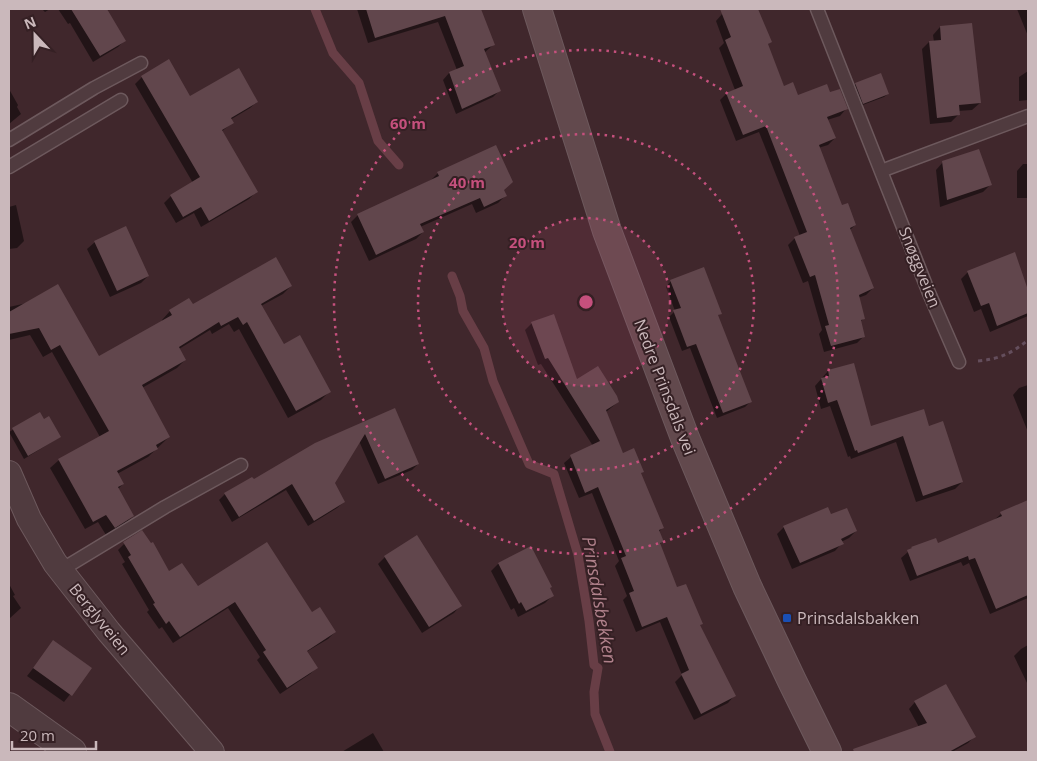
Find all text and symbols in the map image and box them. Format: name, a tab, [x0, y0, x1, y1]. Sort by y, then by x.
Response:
north arrow	[10, 10, 60, 60]
text: N	[21, 12, 39, 33]
text: 60 m	[390, 113, 426, 133]
text: 40 m	[449, 172, 485, 192]
street label: Snøggveien	[894, 223, 946, 311]
text: 20 m	[509, 232, 545, 252]
centre of rings	[577, 293, 595, 311]
street label: Nedre Prinsdals vei	[629, 316, 701, 458]
water label: Prinsdalsbekken	[577, 534, 623, 666]
street label: Berglyveien	[64, 578, 136, 660]
place label: Prinsdalsbakken	[797, 607, 919, 629]
marker: Prinsdalsbakken	[781, 612, 793, 624]
scale bar	[12, 718, 96, 750]
text: 20 m	[20, 725, 55, 745]

